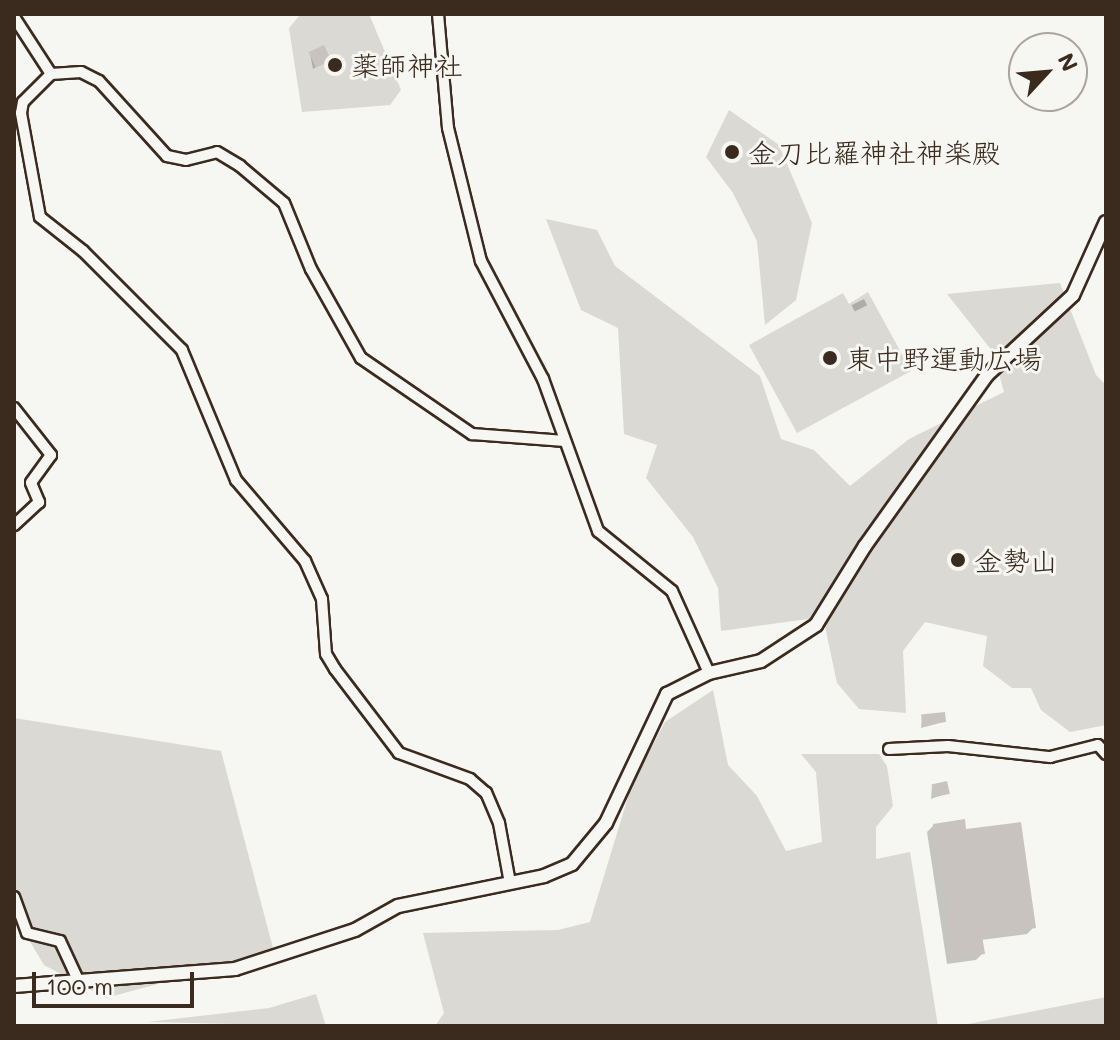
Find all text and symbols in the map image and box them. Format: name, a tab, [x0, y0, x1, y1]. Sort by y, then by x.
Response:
north arrow	[1008, 32, 1088, 112]
place label: 薬師神社	[351, 48, 463, 82]
text: N	[1052, 48, 1085, 76]
marker: 薬師神社	[326, 56, 344, 74]
place label: 金刀比羅神社神楽殿	[748, 135, 1000, 169]
marker: 金刀比羅神社神楽殿	[723, 143, 741, 161]
place label: 東中野運動広場	[846, 341, 1042, 375]
marker: 東中野運動広場	[821, 349, 839, 367]
place label: 金勢山	[974, 543, 1058, 577]
marker: 金勢山	[949, 551, 967, 569]
scale bar	[36, 956, 198, 1006]
text: 100 m	[46, 970, 113, 1001]

